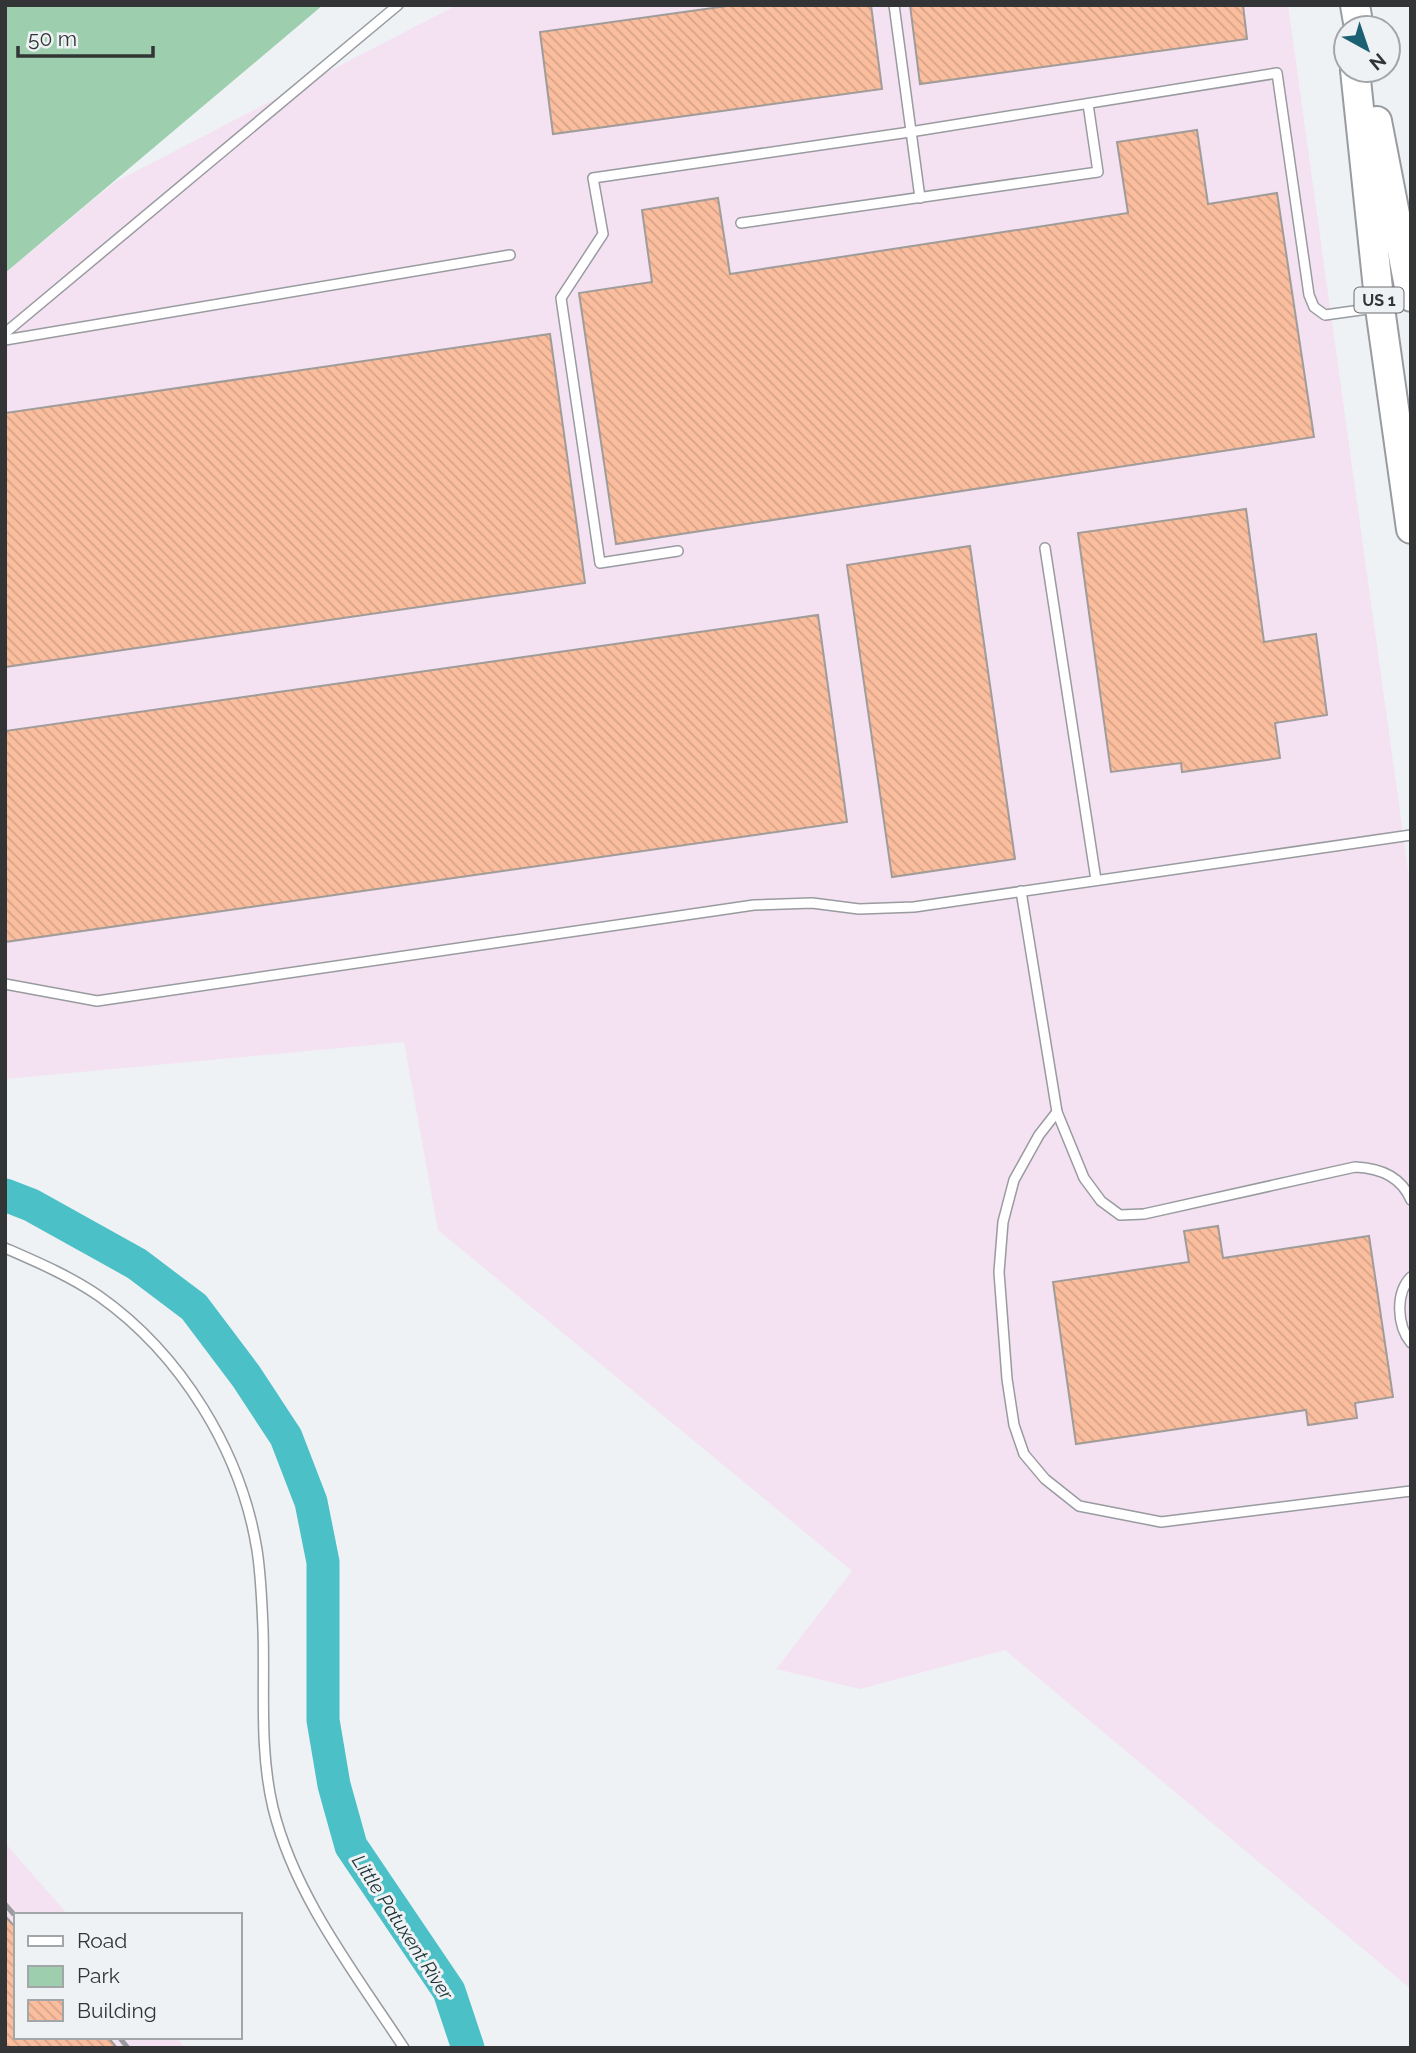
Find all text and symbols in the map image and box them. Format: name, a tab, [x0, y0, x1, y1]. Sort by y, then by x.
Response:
scale bar	[18, 14, 152, 58]
north arrow	[1332, 14, 1402, 84]
text: 50 m	[28, 26, 77, 51]
text: N	[1365, 49, 1391, 75]
road number: US 1	[1354, 288, 1404, 312]
water label: Little Patuxent River	[348, 1851, 459, 2005]
legend	[14, 1913, 242, 2039]
text: Road	[77, 1928, 127, 1953]
text: Park	[77, 1963, 120, 1988]
text: Building	[77, 1998, 157, 2023]

